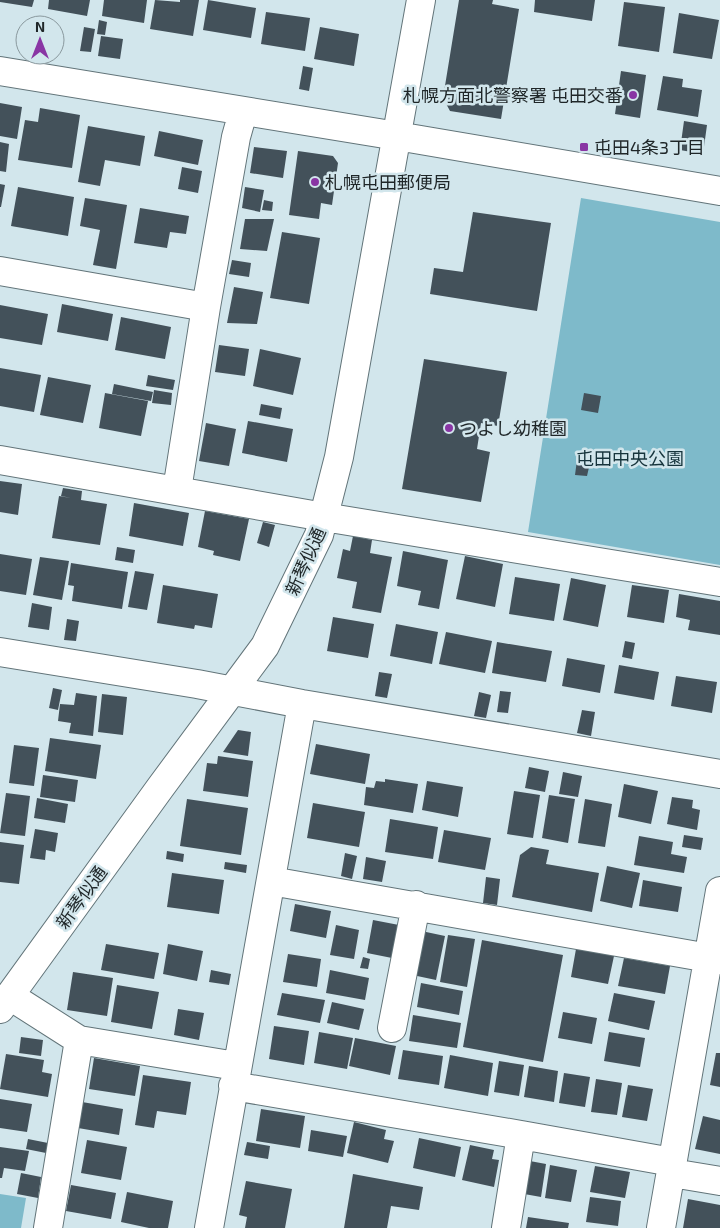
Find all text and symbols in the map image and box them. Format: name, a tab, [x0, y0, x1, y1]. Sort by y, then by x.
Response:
north arrow	[15, 15, 65, 65]
text: N	[35, 18, 45, 35]
place label: 札幌方面北警察署 屯田交番	[403, 84, 623, 106]
marker: 札幌方面北警察署 屯田交番	[627, 89, 639, 101]
place label: 屯田4条3丁目	[594, 136, 705, 158]
marker: 屯田4条3丁目	[578, 141, 590, 153]
place label: 札幌屯田郵便局	[325, 171, 451, 193]
marker: 札幌屯田郵便局	[309, 176, 321, 188]
place label: つよし幼稚園	[459, 417, 567, 439]
marker: つよし幼稚園	[443, 422, 455, 434]
park label: 屯田中央公園	[576, 447, 684, 469]
street label: 新琴似通	[280, 524, 330, 598]
street label: 新琴似通	[51, 861, 111, 933]

